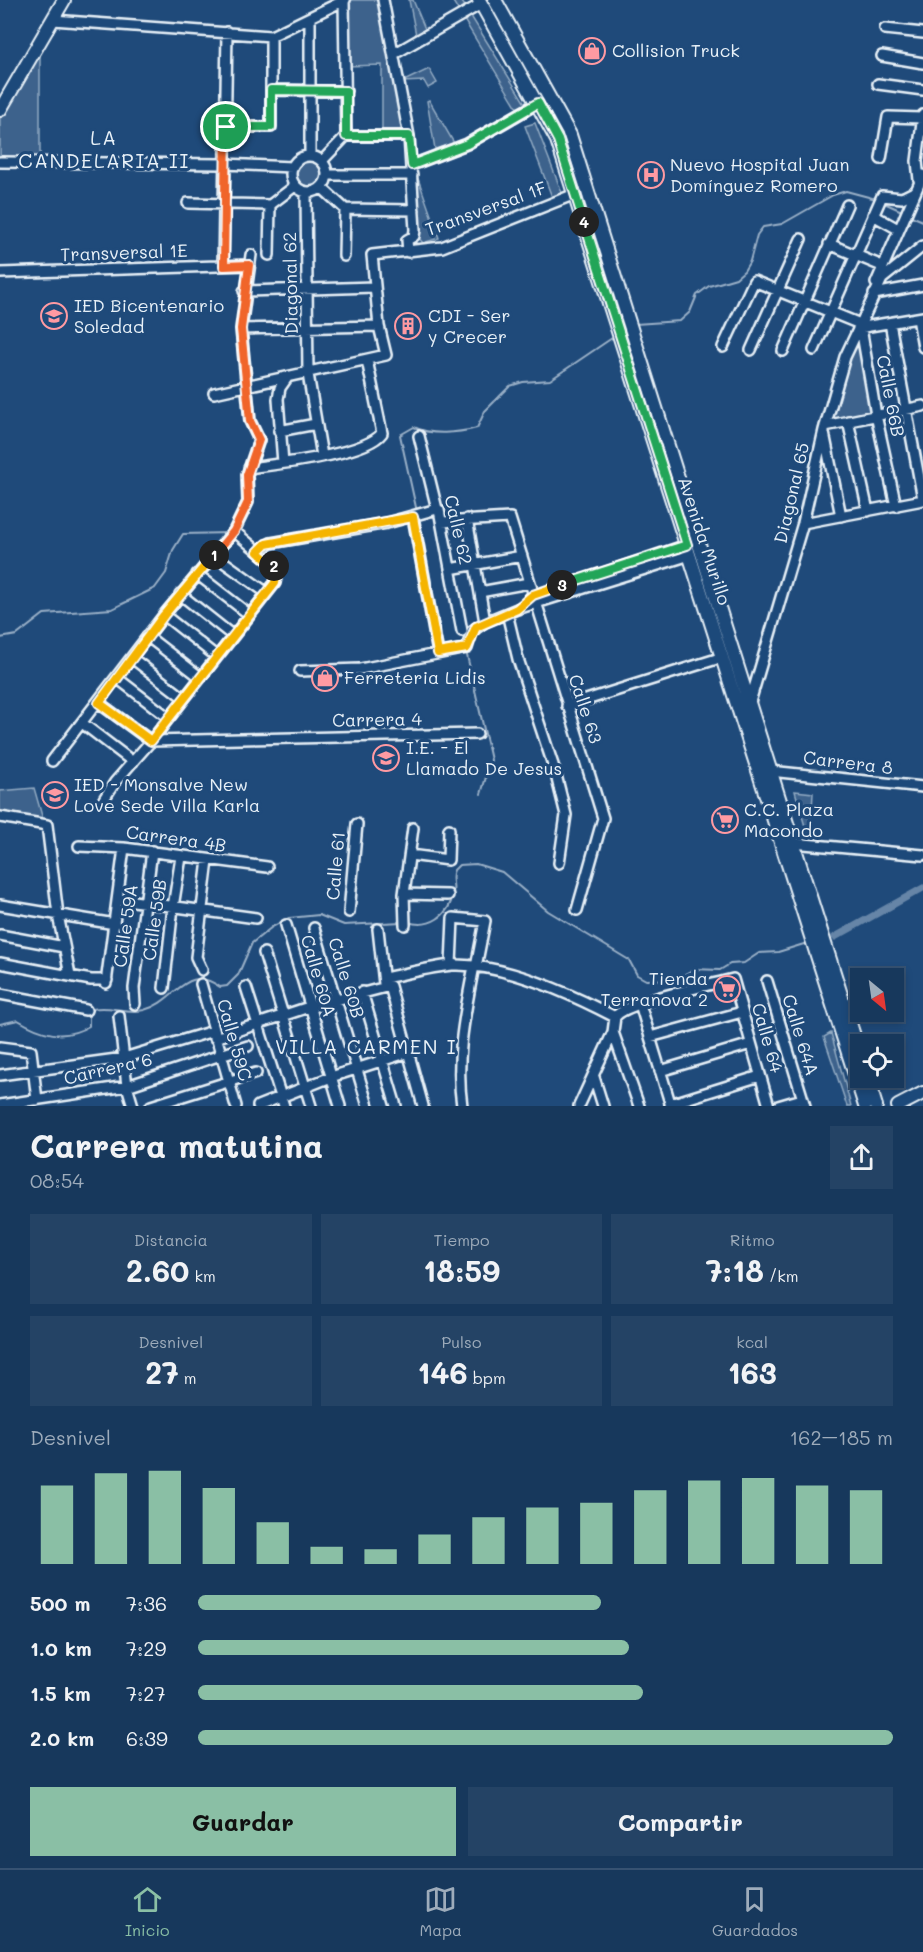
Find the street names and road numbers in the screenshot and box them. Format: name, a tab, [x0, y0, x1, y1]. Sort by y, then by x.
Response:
street label: Transversal 1F	[422, 175, 549, 241]
street label: Diagonal 62	[277, 232, 303, 335]
street label: Transversal 1E	[60, 238, 188, 266]
street label: Calle 66B	[871, 353, 911, 439]
street label: Diagonal 65	[768, 440, 814, 546]
street label: Avenida Murillo	[673, 473, 737, 608]
street label: Calle 62	[439, 493, 479, 567]
street label: Calle 63	[564, 671, 608, 746]
street label: Carrera 4	[332, 706, 423, 732]
street label: Carrera 8	[802, 745, 894, 779]
street label: Carrera 4B	[124, 819, 228, 857]
street label: Calle 61	[320, 831, 350, 901]
street label: Calle 59B	[136, 877, 172, 962]
street label: Calle 59A	[107, 883, 143, 969]
street label: Calle 60A	[296, 932, 342, 1020]
street label: Calle 60B	[323, 934, 371, 1021]
street label: Calle 64A	[777, 991, 825, 1078]
street label: Calle 59C	[212, 996, 258, 1084]
street label: Calle 64	[747, 1000, 789, 1076]
street label: Carrera 6	[61, 1046, 154, 1090]

